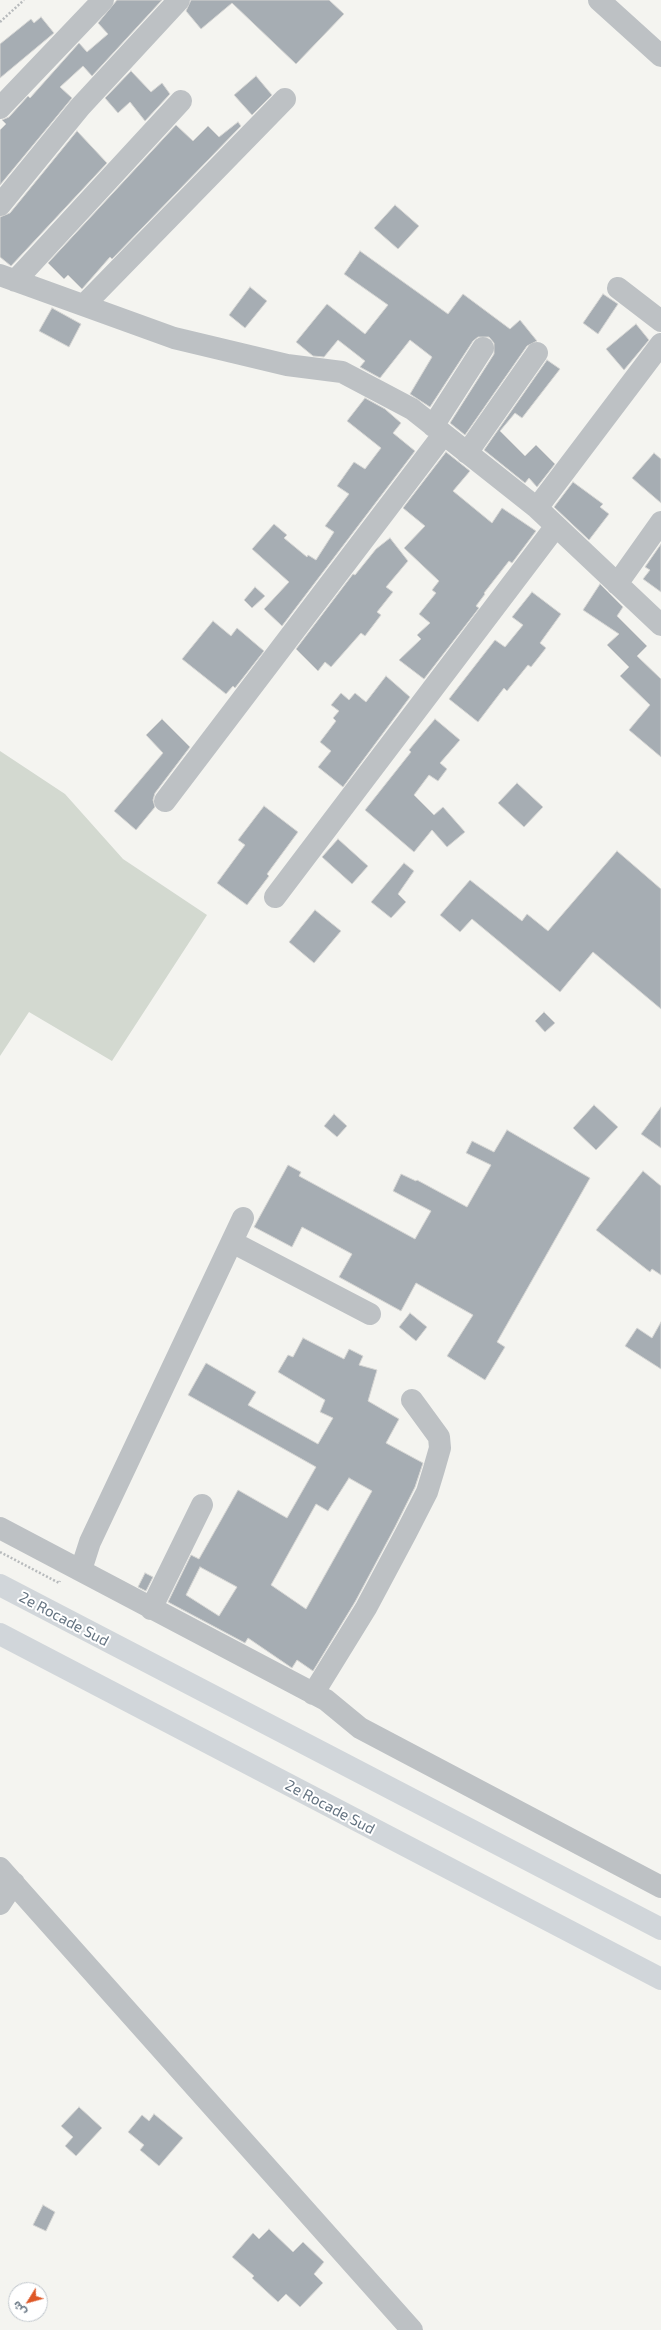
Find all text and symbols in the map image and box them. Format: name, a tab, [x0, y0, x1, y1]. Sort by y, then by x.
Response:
street label: 2e Rocade Sud	[16, 1588, 112, 1650]
street label: 2e Rocade Sud	[282, 1776, 378, 1838]
north arrow	[8, 2282, 48, 2322]
text: ش	[9, 2299, 29, 2319]

